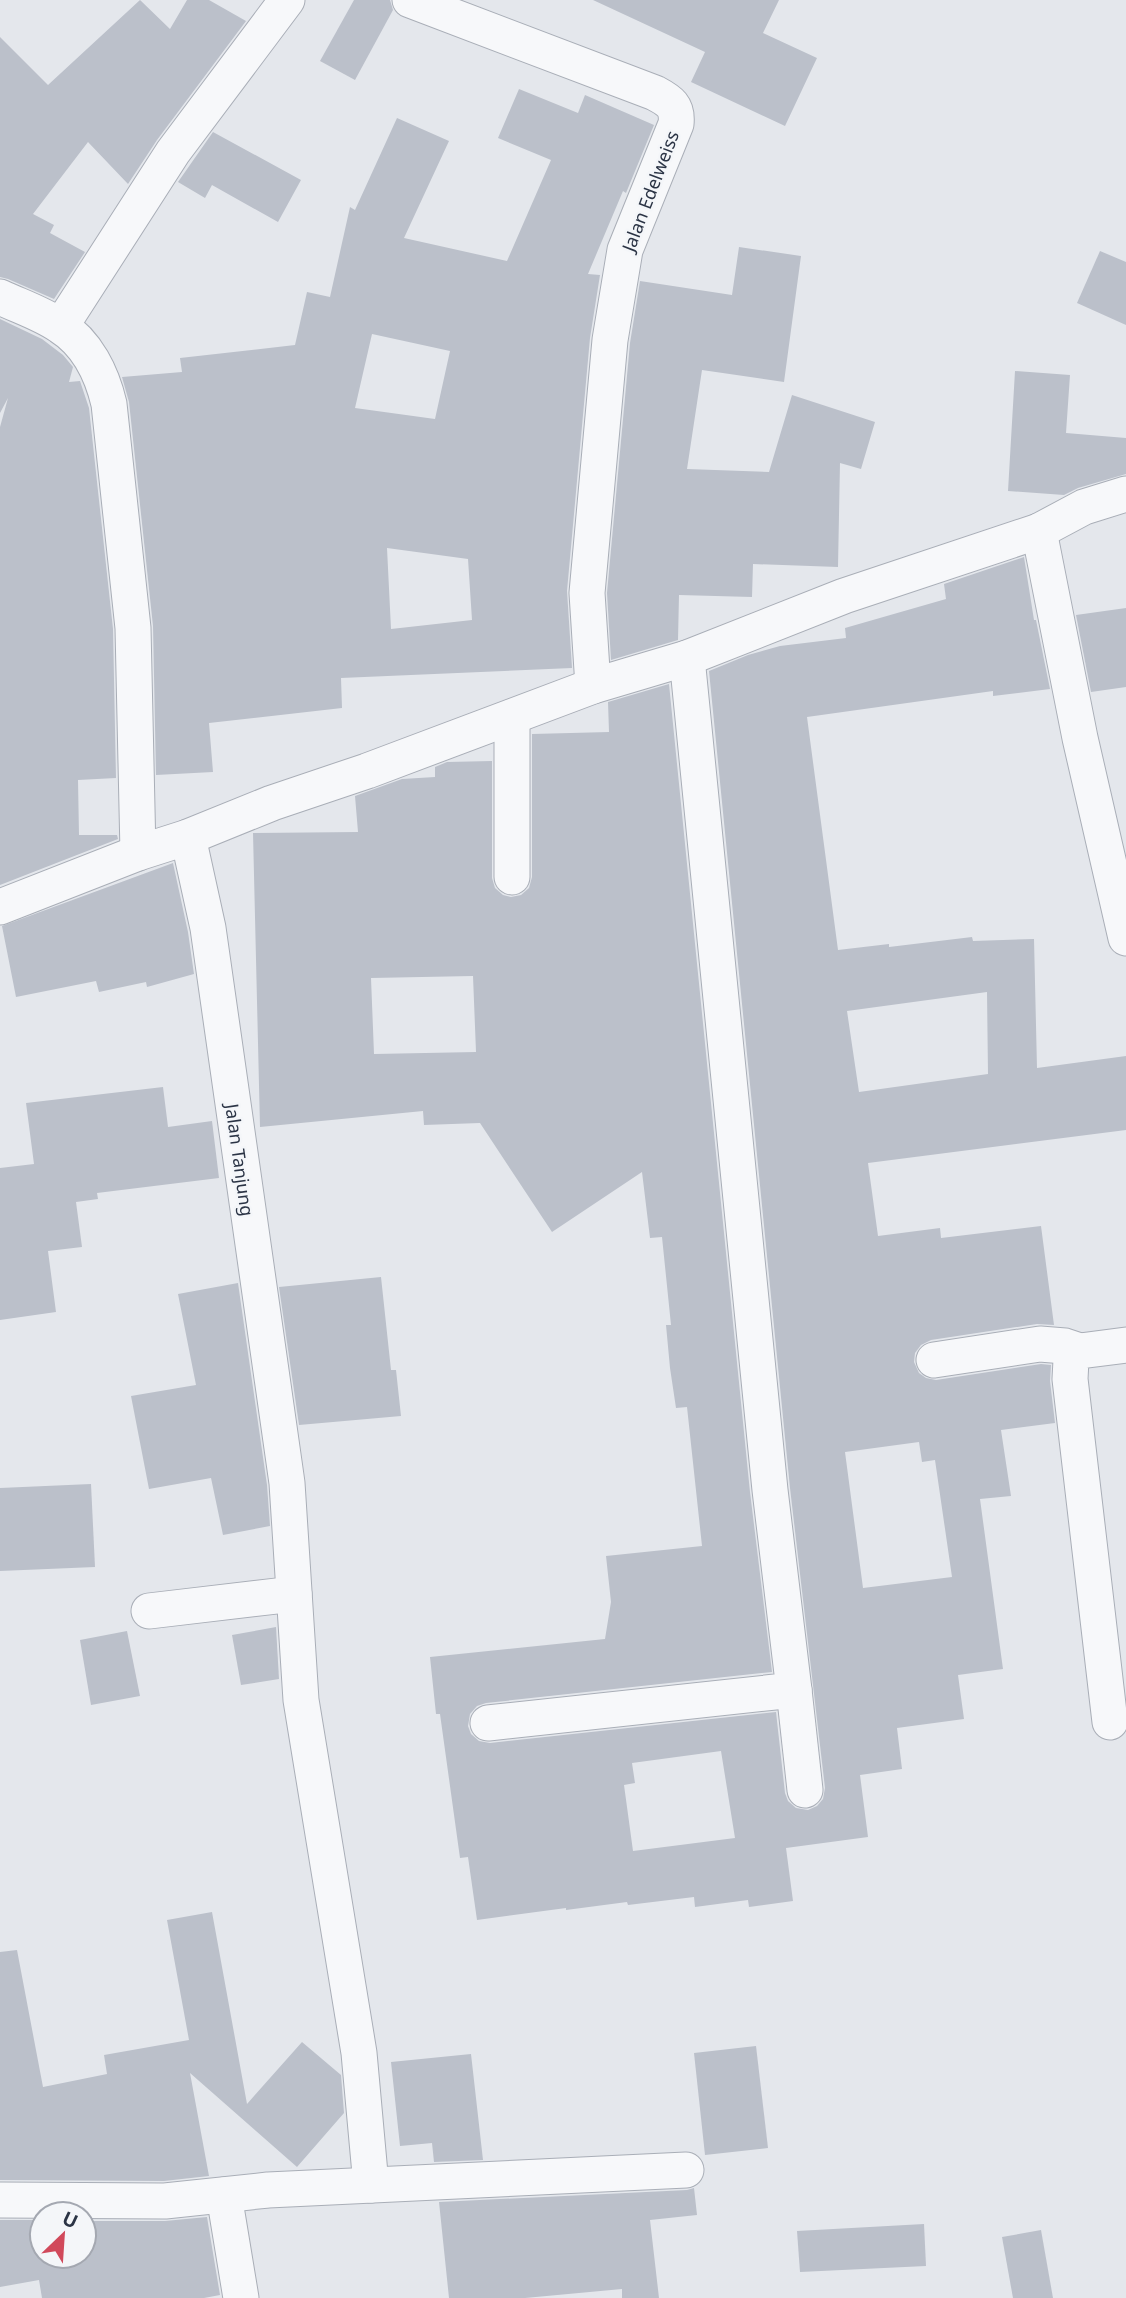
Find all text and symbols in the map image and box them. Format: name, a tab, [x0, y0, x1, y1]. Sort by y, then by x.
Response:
street label: Jalan Edelweiss	[615, 127, 684, 257]
street label: Jalan Tanjung	[220, 1100, 260, 1218]
north arrow	[28, 2200, 98, 2270]
text: U	[58, 2205, 82, 2234]

